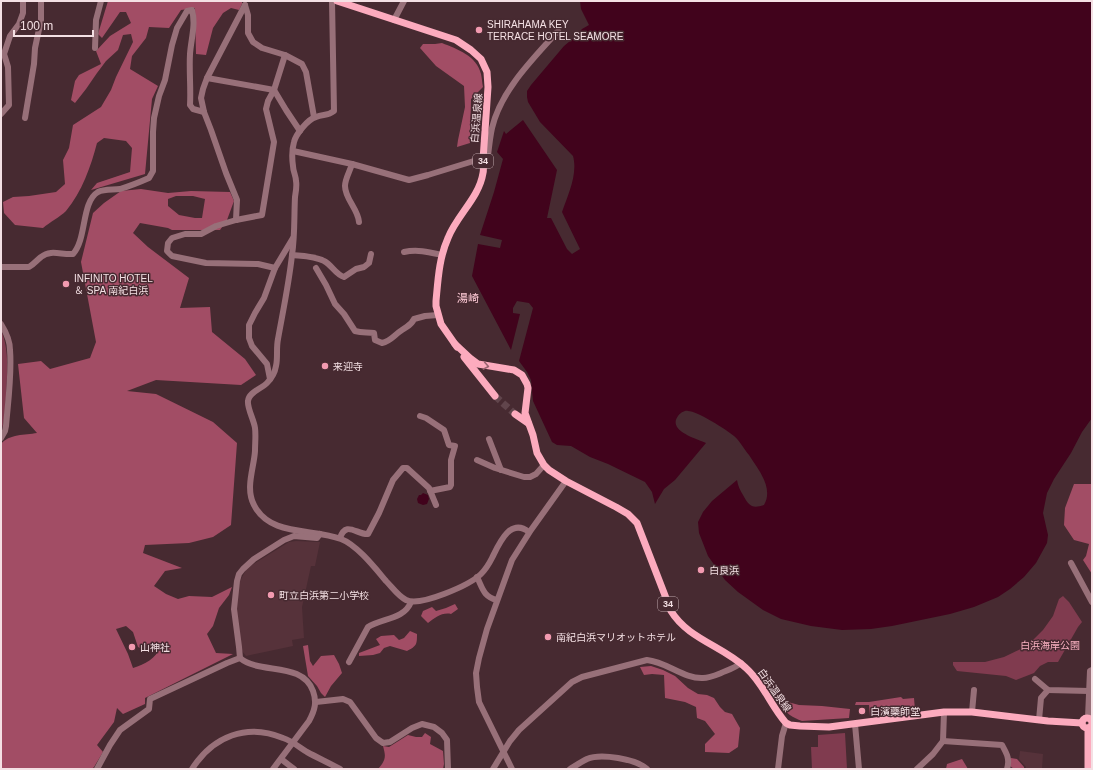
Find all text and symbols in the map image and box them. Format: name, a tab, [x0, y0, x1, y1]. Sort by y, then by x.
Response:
scale bar	[14, 12, 93, 38]
text: 100 m	[20, 19, 53, 33]
place label: SHIRAHAMA KEY TERRACE HOTEL SEAMORE	[487, 19, 624, 42]
marker: SHIRAHAMA KEY TERRACE HOTEL SEAMORE	[474, 25, 484, 35]
street label: 白浜温泉線	[469, 93, 484, 143]
road number: 34	[473, 154, 493, 168]
place label: INFINITO HOTEL ＆ SPA 南紀白浜	[74, 273, 153, 296]
marker: INFINITO HOTEL ＆ SPA 南紀白浜	[61, 279, 71, 289]
district label: 湯崎	[457, 292, 479, 304]
marker: 来迎寺	[320, 361, 330, 371]
place label: 来迎寺	[333, 361, 363, 372]
one-way arrow	[483, 361, 490, 370]
marker: 白良浜	[696, 565, 706, 575]
place label: 白良浜	[709, 565, 739, 576]
marker: 町立白浜第二小学校	[266, 590, 276, 600]
place label: 町立白浜第二小学校	[279, 590, 369, 601]
road number: 34	[658, 597, 678, 611]
marker: 南紀白浜マリオットホテル	[543, 632, 553, 642]
place label: 南紀白浜マリオットホテル	[556, 632, 676, 643]
park label: 白浜海岸公園	[1020, 640, 1080, 651]
marker: 山神社	[127, 642, 137, 652]
place label: 山神社	[140, 642, 170, 653]
street label: 白浜温泉線	[756, 667, 793, 714]
marker: 白濱藥師堂	[857, 706, 867, 716]
place label: 白濱藥師堂	[870, 706, 920, 717]

